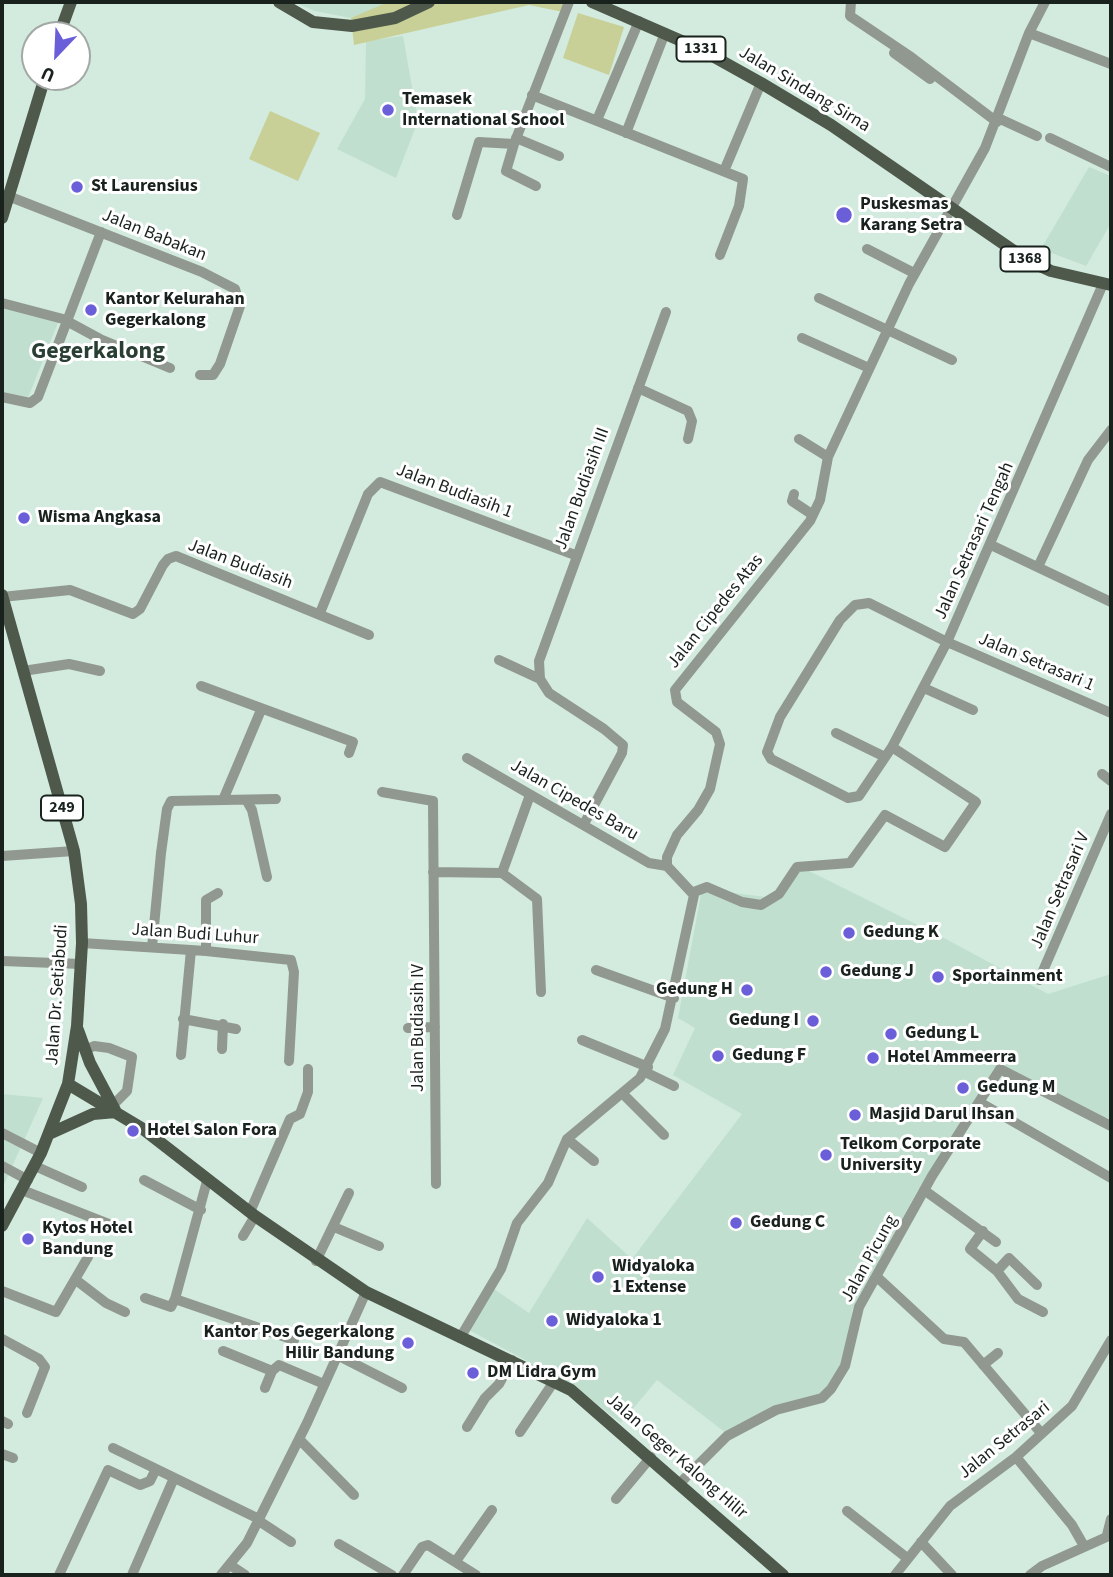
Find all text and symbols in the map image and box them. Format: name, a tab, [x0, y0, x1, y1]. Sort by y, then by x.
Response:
north arrow	[21, 21, 91, 91]
road number: 1331	[676, 36, 726, 61]
street label: Jalan Sindang Sirna	[734, 42, 874, 138]
text: U	[37, 59, 59, 89]
place label: Temasek International School	[402, 89, 564, 132]
marker: Temasek International School	[380, 102, 396, 118]
place label: St Laurensius	[91, 176, 198, 198]
marker: St Laurensius	[69, 179, 85, 195]
place label: Puskesmas Karang Setra	[860, 194, 962, 236]
street label: Jalan Babakan	[99, 205, 209, 267]
marker: Puskesmas Karang Setra	[834, 205, 854, 225]
road number: 1368	[1000, 246, 1050, 272]
place label: Kantor Kelurahan Gegerkalong	[105, 289, 245, 332]
marker: Kantor Kelurahan Gegerkalong	[83, 302, 99, 318]
district label: Gegerkalong	[31, 339, 165, 367]
street label: Jalan Budiasih III	[551, 425, 615, 553]
street label: Jalan Setrasari Tengah	[931, 459, 1019, 623]
street label: Jalan Budiasih 1	[393, 460, 515, 524]
place label: Wisma Angkasa	[38, 507, 161, 529]
marker: Wisma Angkasa	[16, 510, 32, 526]
street label: Jalan Budiasih	[185, 535, 295, 595]
street label: Jalan Cipedes Atas	[663, 551, 769, 673]
street label: Jalan Setrasari 1	[975, 629, 1097, 697]
street label: Jalan Cipedes Baru	[506, 756, 642, 846]
road number: 249	[41, 796, 83, 820]
street label: Jalan Setrasari V	[1027, 830, 1095, 952]
street label: Jalan Budi Luhur	[131, 920, 259, 950]
place label: Gedung K	[863, 922, 939, 944]
street label: Jalan Dr. Setiabudi	[42, 924, 74, 1066]
marker: Gedung K	[841, 925, 857, 941]
place label: Gedung J	[840, 961, 914, 983]
street label: Jalan Budiasih IV	[408, 964, 430, 1092]
marker: Gedung J	[818, 964, 834, 980]
place label: Sportainment	[952, 966, 1063, 988]
marker: Sportainment	[930, 969, 946, 985]
place label: Gedung H	[656, 979, 733, 1001]
marker: Gedung H	[739, 982, 755, 998]
place label: Gedung I	[729, 1010, 799, 1032]
marker: Gedung I	[805, 1013, 821, 1029]
place label: Gedung L	[905, 1023, 979, 1045]
marker: Gedung L	[883, 1026, 899, 1042]
place label: Gedung F	[732, 1045, 806, 1067]
place label: Hotel Ammeerra	[887, 1047, 1016, 1069]
marker: Gedung F	[710, 1048, 726, 1064]
marker: Hotel Ammeerra	[865, 1050, 881, 1066]
place label: Gedung M	[977, 1077, 1056, 1099]
marker: Gedung M	[955, 1080, 971, 1096]
place label: Masjid Darul Ihsan	[869, 1104, 1015, 1126]
marker: Masjid Darul Ihsan	[847, 1107, 863, 1123]
place label: Hotel Salon Fora	[147, 1120, 277, 1142]
marker: Hotel Salon Fora	[125, 1123, 141, 1139]
place label: Telkom Corporate University	[840, 1134, 981, 1176]
marker: Telkom Corporate University	[818, 1147, 834, 1163]
place label: Gedung C	[750, 1212, 825, 1234]
street label: Jalan Picung	[837, 1212, 903, 1306]
marker: Gedung C	[728, 1215, 744, 1231]
place label: Kytos Hotel Bandung	[42, 1218, 133, 1260]
marker: Kytos Hotel Bandung	[20, 1231, 36, 1247]
place label: Widyaloka 1 Extense	[612, 1256, 695, 1298]
marker: Widyaloka 1 Extense	[590, 1269, 606, 1285]
place label: Widyaloka 1	[566, 1310, 662, 1332]
marker: Widyaloka 1	[544, 1313, 560, 1329]
place label: Kantor Pos Gegerkalong Hilir Bandung	[203, 1322, 394, 1364]
marker: Kantor Pos Gegerkalong Hilir Bandung	[400, 1335, 416, 1351]
place label: DM Lidra Gym	[487, 1362, 596, 1384]
marker: DM Lidra Gym	[465, 1365, 481, 1381]
street label: Jalan Geger Kalong Hilir	[601, 1390, 751, 1524]
street label: Jalan Setrasari	[955, 1398, 1055, 1484]

